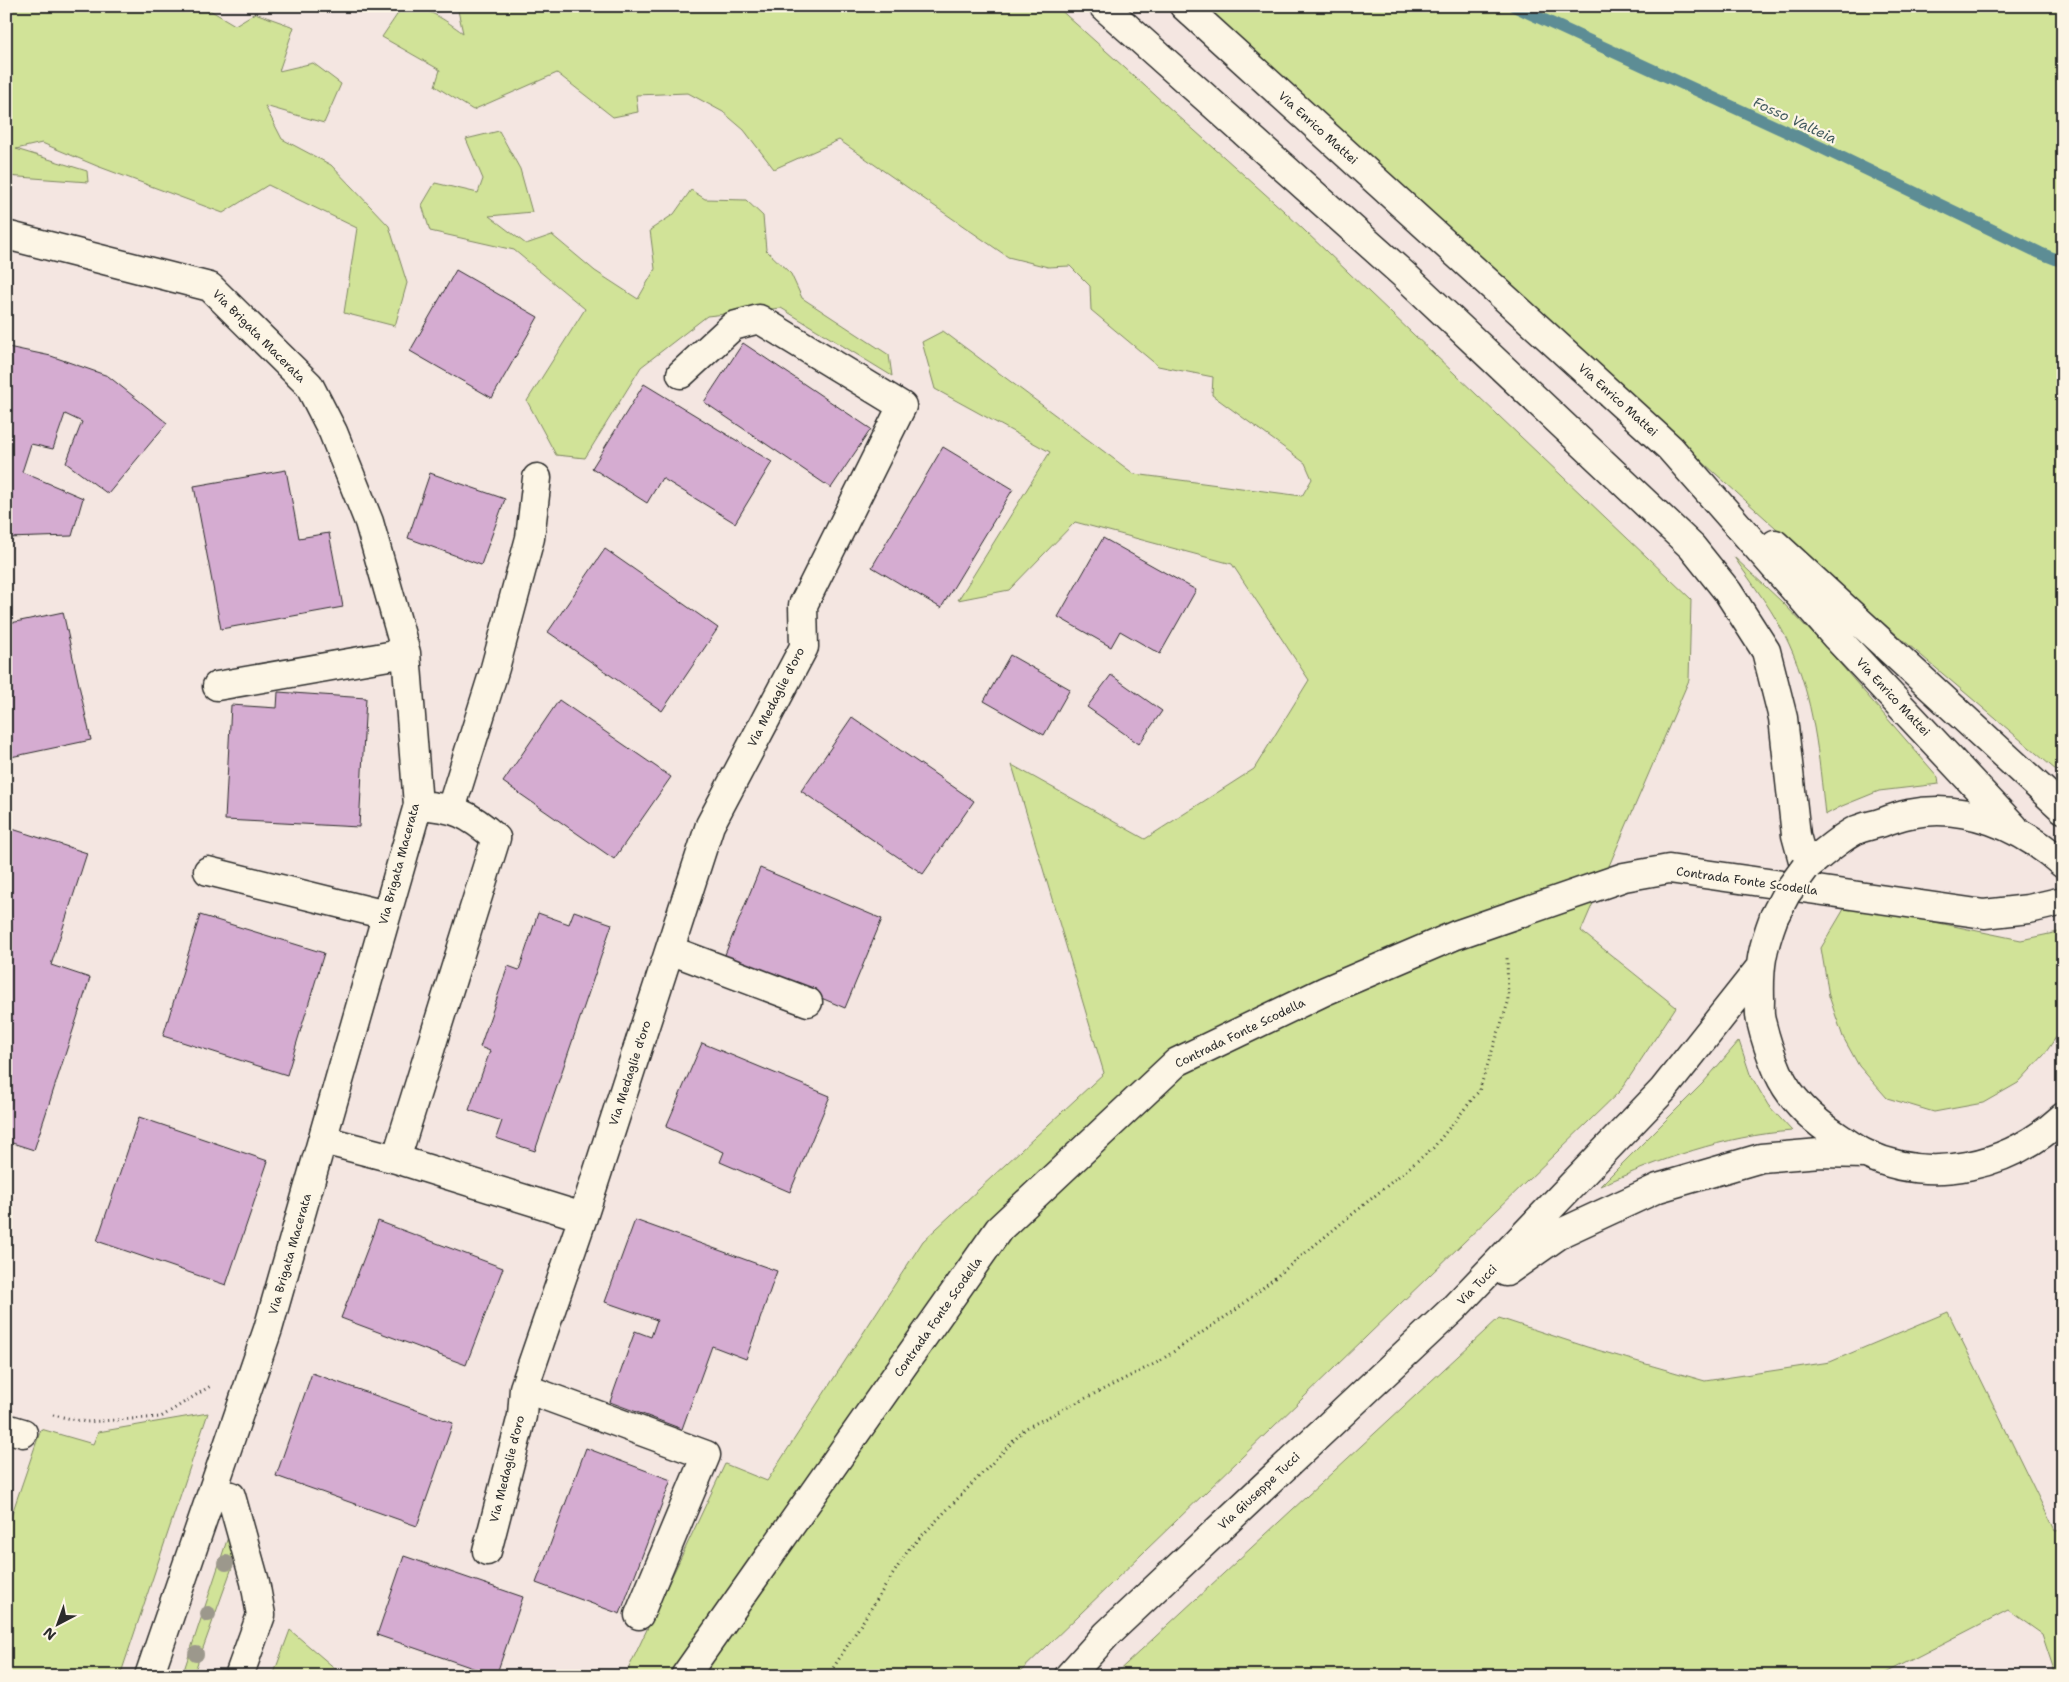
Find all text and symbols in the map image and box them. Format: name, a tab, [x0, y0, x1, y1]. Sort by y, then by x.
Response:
street label: Via Enrico Mattei	[1275, 88, 1361, 168]
water label: Fosso Valteia	[1750, 93, 1840, 147]
street label: Via Brigata Macerata	[209, 286, 309, 386]
street label: Via Enrico Mattei	[1575, 360, 1661, 440]
street label: Via Medaglie d'oro	[744, 644, 808, 750]
street label: Via Enrico Mattei	[1852, 654, 1934, 740]
street label: Via Brigata Macerata	[375, 801, 423, 927]
street label: Contrada Fonte Scodella	[1675, 863, 1819, 899]
street label: Contrada Fonte Scodella	[1172, 994, 1308, 1072]
street label: Via Medaglie d'oro	[605, 1018, 655, 1128]
street label: Via Brigata Macerata	[265, 1191, 315, 1316]
street label: Contrada Fonte Scodella	[890, 1253, 986, 1380]
street label: Via Tucci	[1454, 1261, 1500, 1309]
street label: Via Medaglie d'oro	[486, 1414, 528, 1524]
street label: Via Giuseppe Tucci	[1214, 1449, 1304, 1533]
north arrow	[32, 1600, 82, 1650]
text: N	[39, 1623, 60, 1644]

